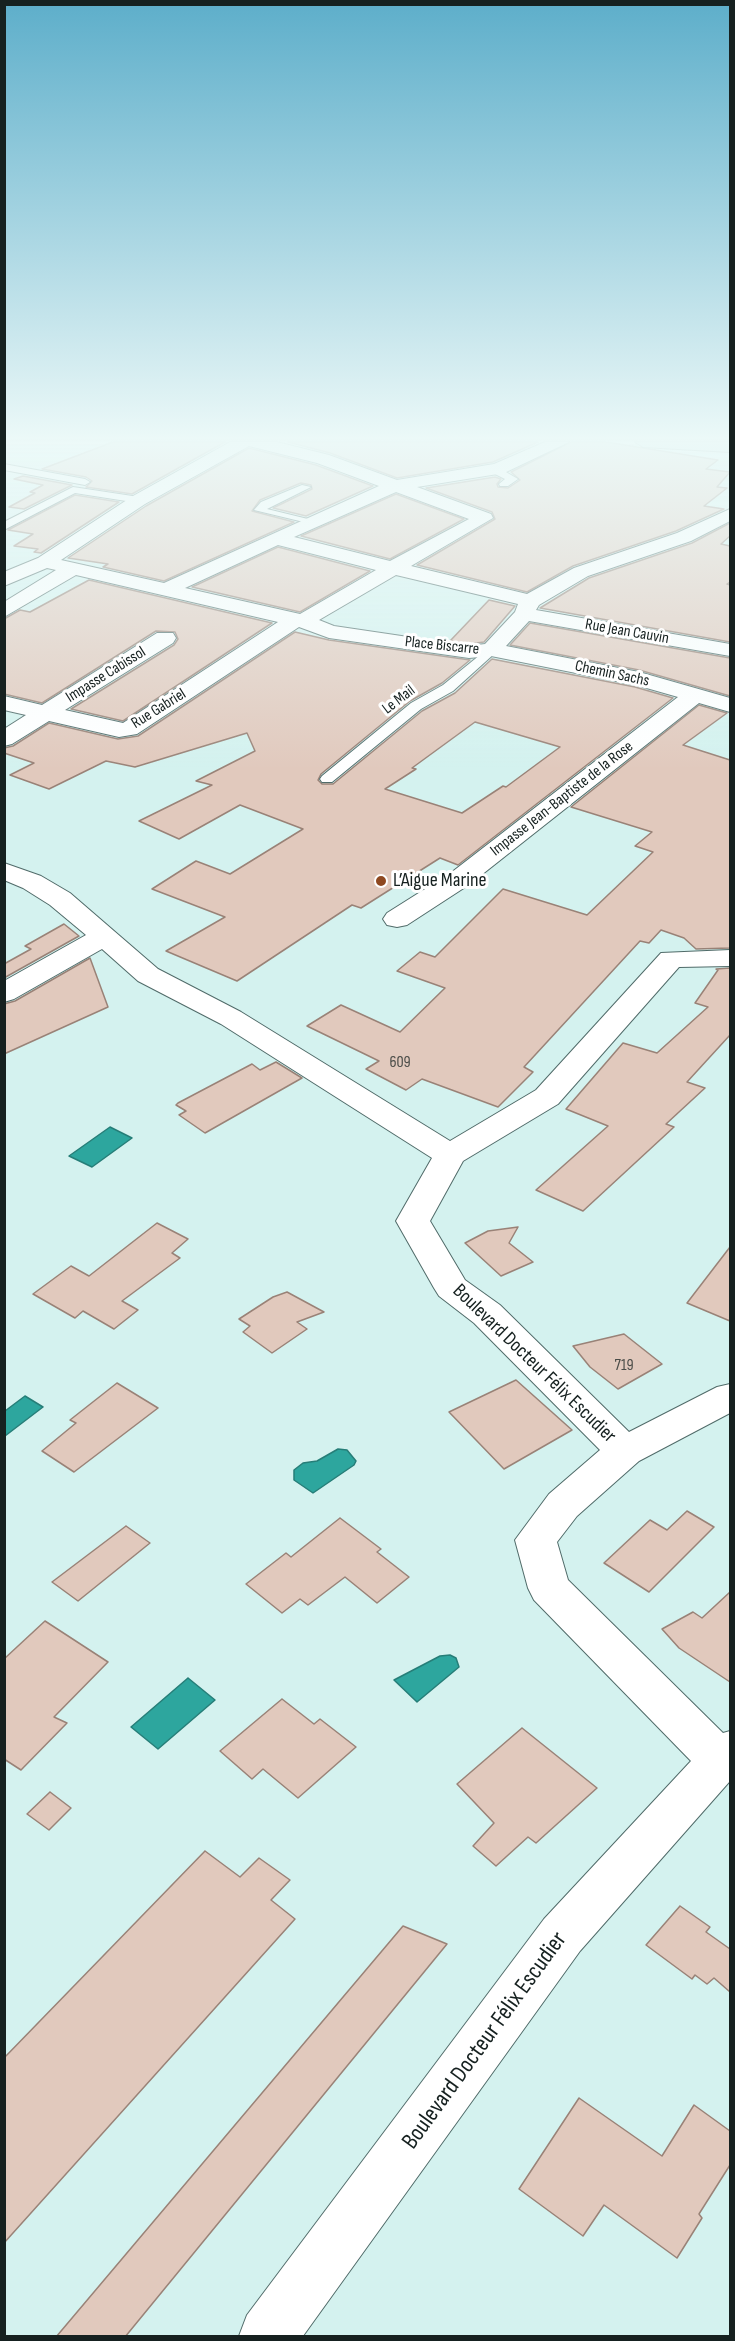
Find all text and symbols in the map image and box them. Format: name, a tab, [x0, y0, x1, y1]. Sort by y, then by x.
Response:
street label: Rue Jean Cauvin	[584, 615, 670, 649]
street label: Place Biscarre	[404, 633, 480, 659]
street label: Impasse Cabissol	[62, 643, 150, 707]
street label: Chemin Sachs	[573, 657, 651, 691]
street label: Le Mail	[379, 681, 419, 719]
street label: Rue Gabriel	[128, 685, 190, 733]
street label: Impasse Jean-Baptiste de la Rose	[487, 737, 637, 861]
place label: L’Aigue Marine	[393, 869, 486, 893]
marker: L’Aigue Marine	[374, 874, 388, 888]
house number: 609	[389, 1053, 411, 1073]
street label: Boulevard Docteur Félix Escudier	[447, 1280, 621, 1448]
house number: 719	[614, 1356, 634, 1376]
street label: Boulevard Docteur Félix Escudier	[396, 1927, 574, 2155]

